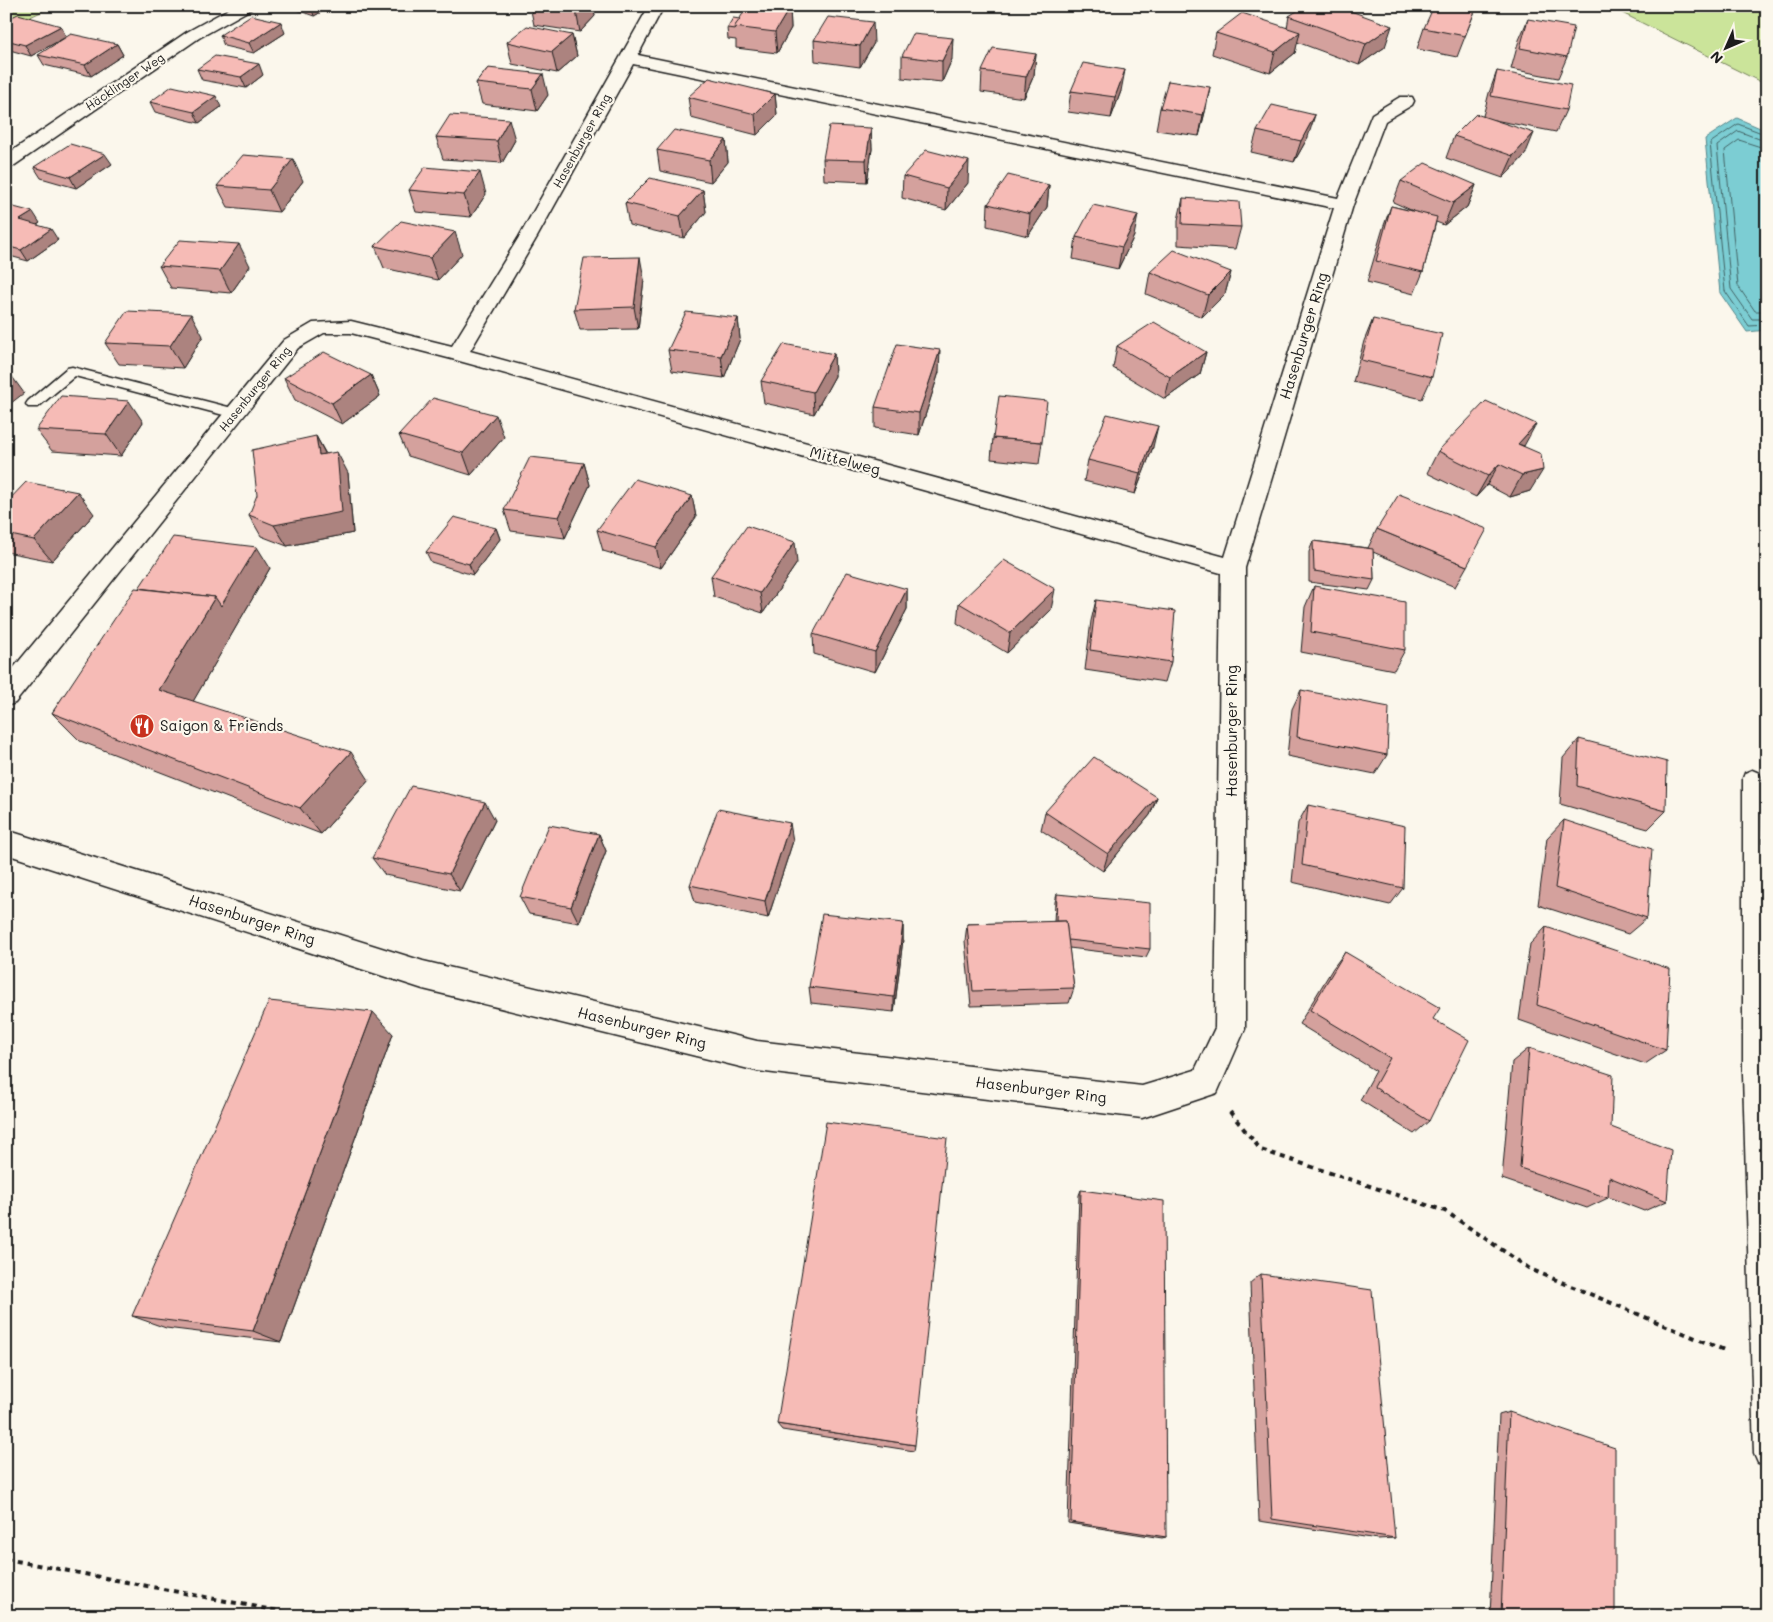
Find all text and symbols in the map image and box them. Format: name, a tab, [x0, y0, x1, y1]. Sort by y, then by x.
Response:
north arrow	[1700, 22, 1750, 72]
text: N	[1706, 47, 1727, 68]
street label: Häcklinger Weg	[82, 49, 167, 114]
street label: Hasenburger Ring	[549, 91, 614, 190]
street label: Hasenburger Ring	[1274, 270, 1332, 402]
street label: Hasenburger Ring	[215, 342, 294, 434]
street label: Mittelweg	[808, 441, 883, 479]
street label: Hasenburger Ring	[1221, 665, 1241, 797]
restaurant icon: Saigon & Friends	[129, 713, 155, 739]
place label: Saigon & Friends	[160, 715, 284, 735]
street label: Hasenburger Ring	[187, 889, 318, 949]
street label: Hasenburger Ring	[576, 1001, 709, 1053]
street label: Hasenburger Ring	[975, 1071, 1108, 1107]

